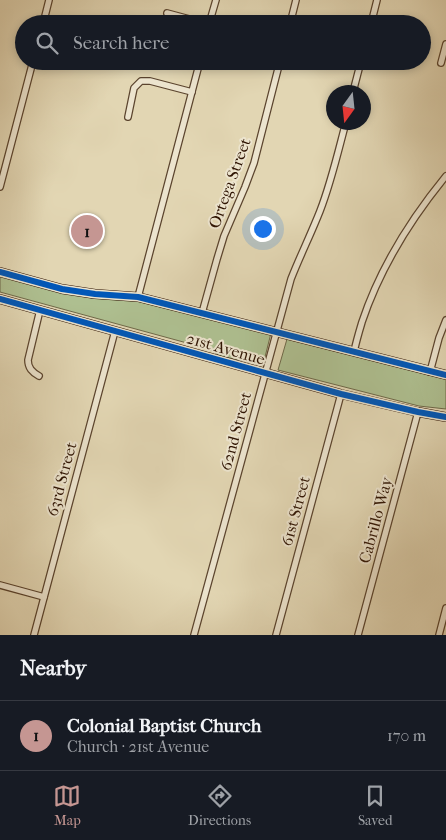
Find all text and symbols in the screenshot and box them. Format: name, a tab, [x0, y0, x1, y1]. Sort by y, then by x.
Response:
search box	[15, 15, 431, 70]
icon: search	[33, 29, 61, 57]
text: Search here	[73, 32, 169, 54]
north arrow	[326, 85, 371, 130]
street label: Ortega Street	[204, 135, 255, 231]
pin: 1	[71, 212, 103, 250]
your location	[250, 216, 276, 242]
street label: 21st Avenue	[184, 328, 267, 369]
street label: 62nd Street	[216, 390, 255, 472]
street label: 63rd Street	[42, 440, 81, 518]
street label: 61st Street	[277, 474, 314, 548]
street label: Cabrillo Way	[355, 474, 396, 565]
text: Nearby	[20, 656, 86, 680]
text: Colonial Baptist Church	[67, 715, 261, 737]
text: 1	[33, 726, 39, 745]
text: 170 m	[387, 726, 426, 745]
text: Church · 21st Avenue	[67, 737, 209, 756]
tab: Map	[53, 782, 81, 829]
tab: Directions	[188, 782, 251, 829]
tab: Saved	[358, 782, 393, 829]

